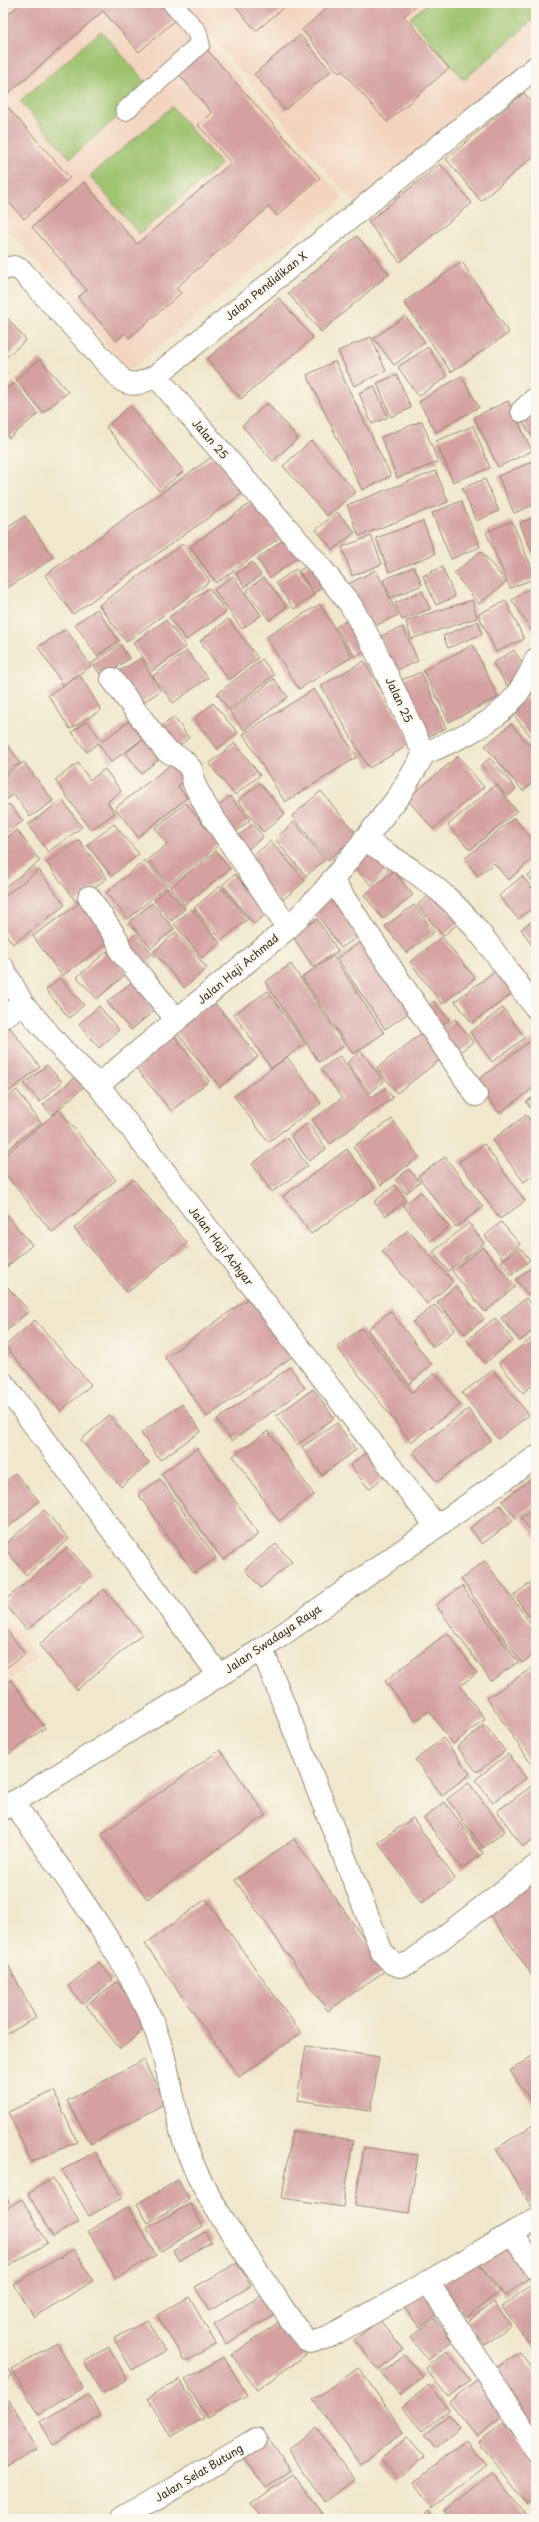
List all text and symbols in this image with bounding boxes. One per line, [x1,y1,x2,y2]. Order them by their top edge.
street label: Jalan Pendidikan X [221,247,311,324]
street label: Jalan 25 [188,415,233,462]
street label: Jalan 25 [382,674,417,725]
street label: Jalan Haji Achmad [193,929,282,1008]
street label: Jalan Haji Achyar [185,1202,258,1289]
street label: Jalan Swadaya Raya [221,1599,325,1677]
street label: Jalan Selat Butung [151,2439,246,2506]

